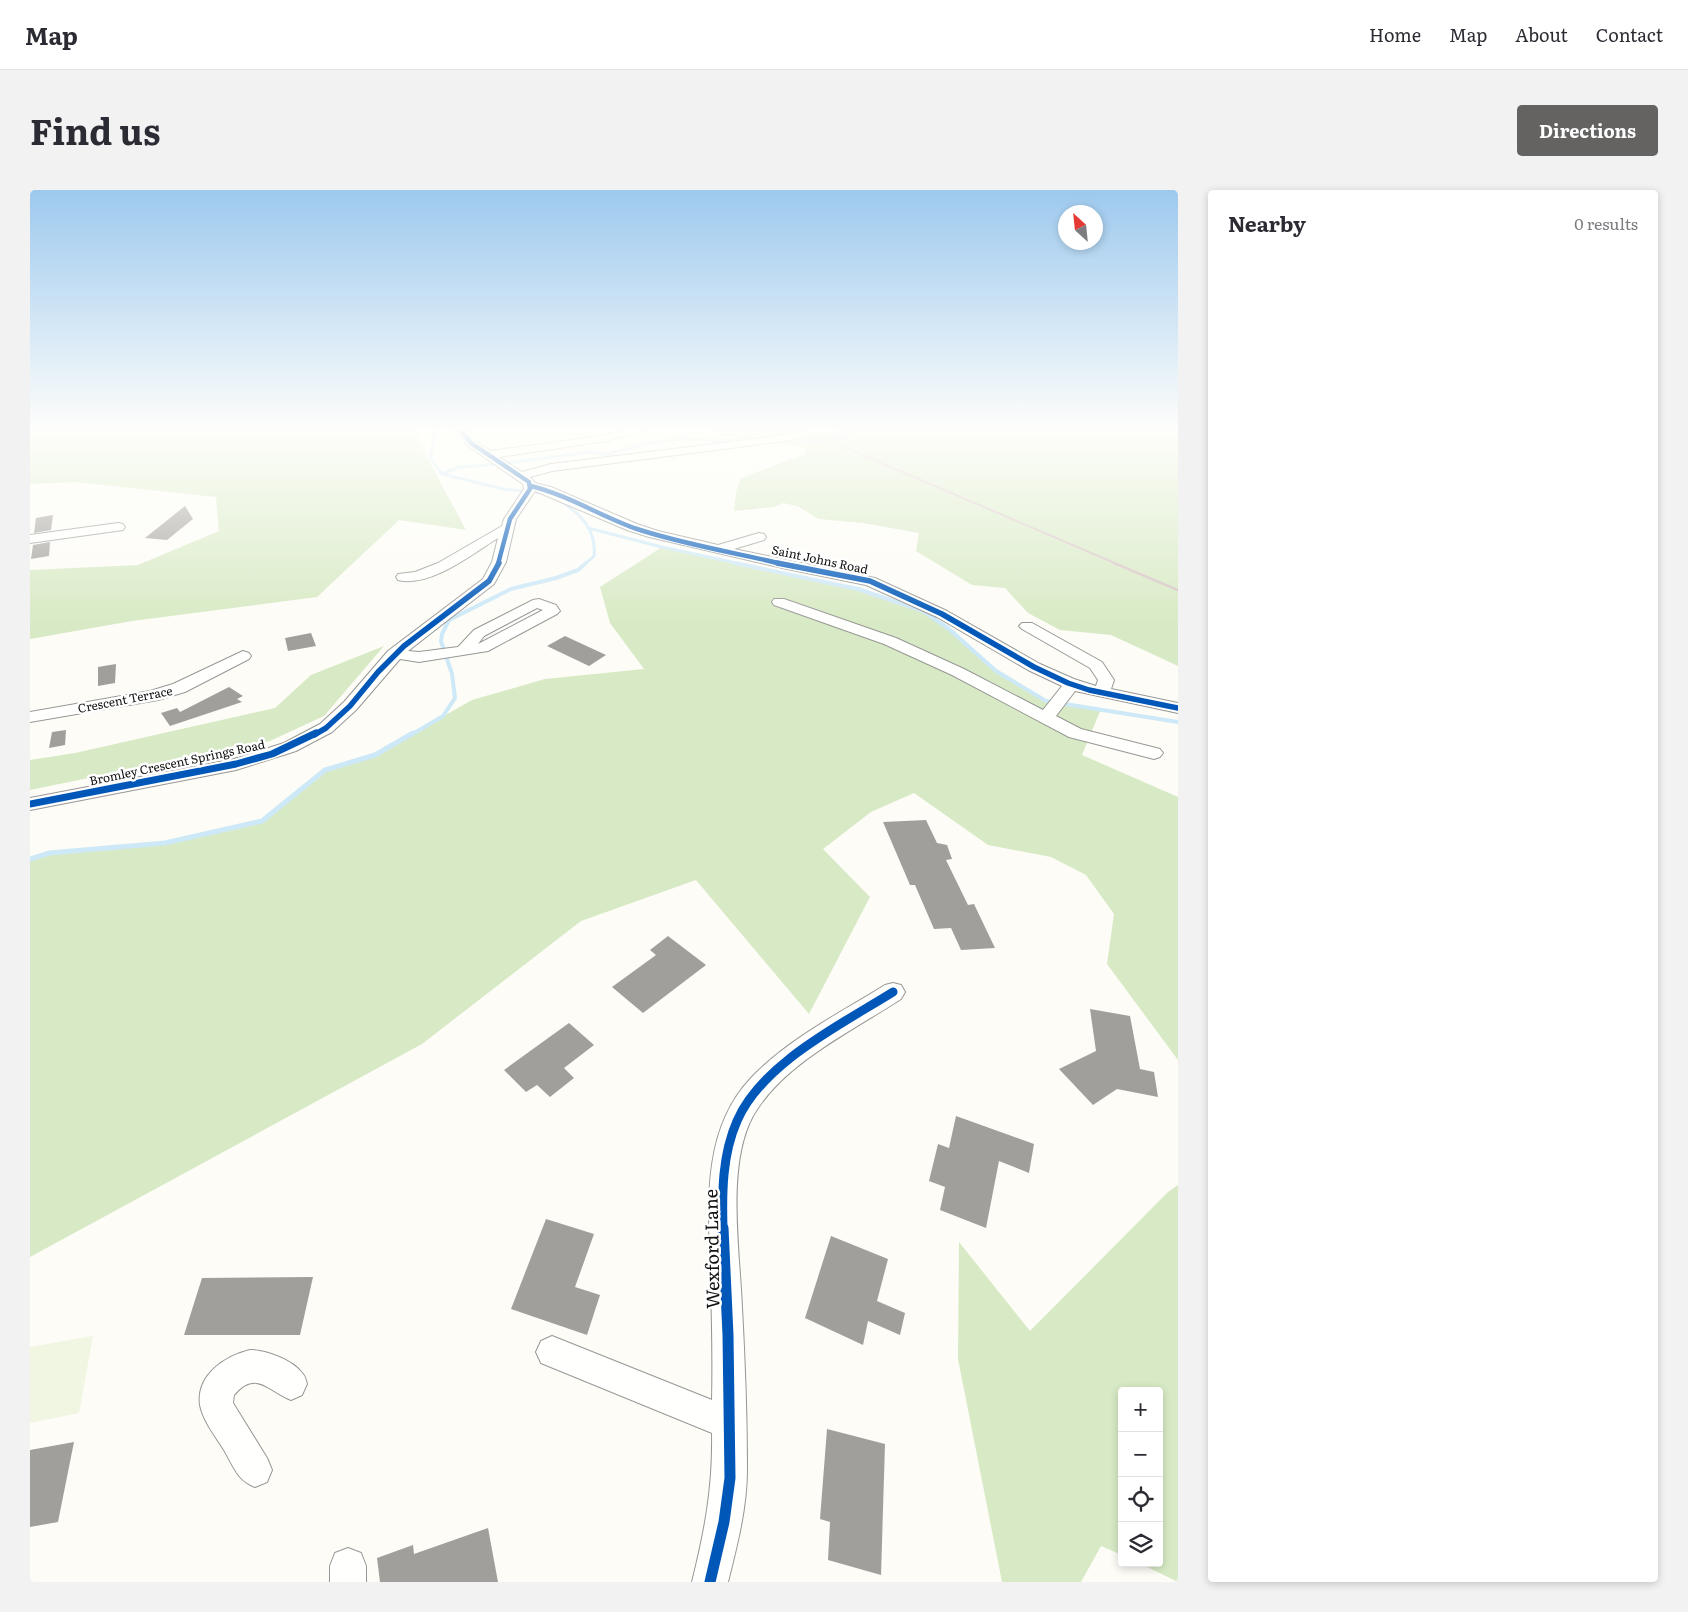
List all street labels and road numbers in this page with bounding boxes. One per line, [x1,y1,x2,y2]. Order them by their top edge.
street label: Saint Johns Road [770,540,870,578]
street label: Crescent Terrace [76,681,174,717]
street label: Bromley Crescent Springs Road [88,734,267,789]
street label: Wexford Lane [696,1189,726,1309]

